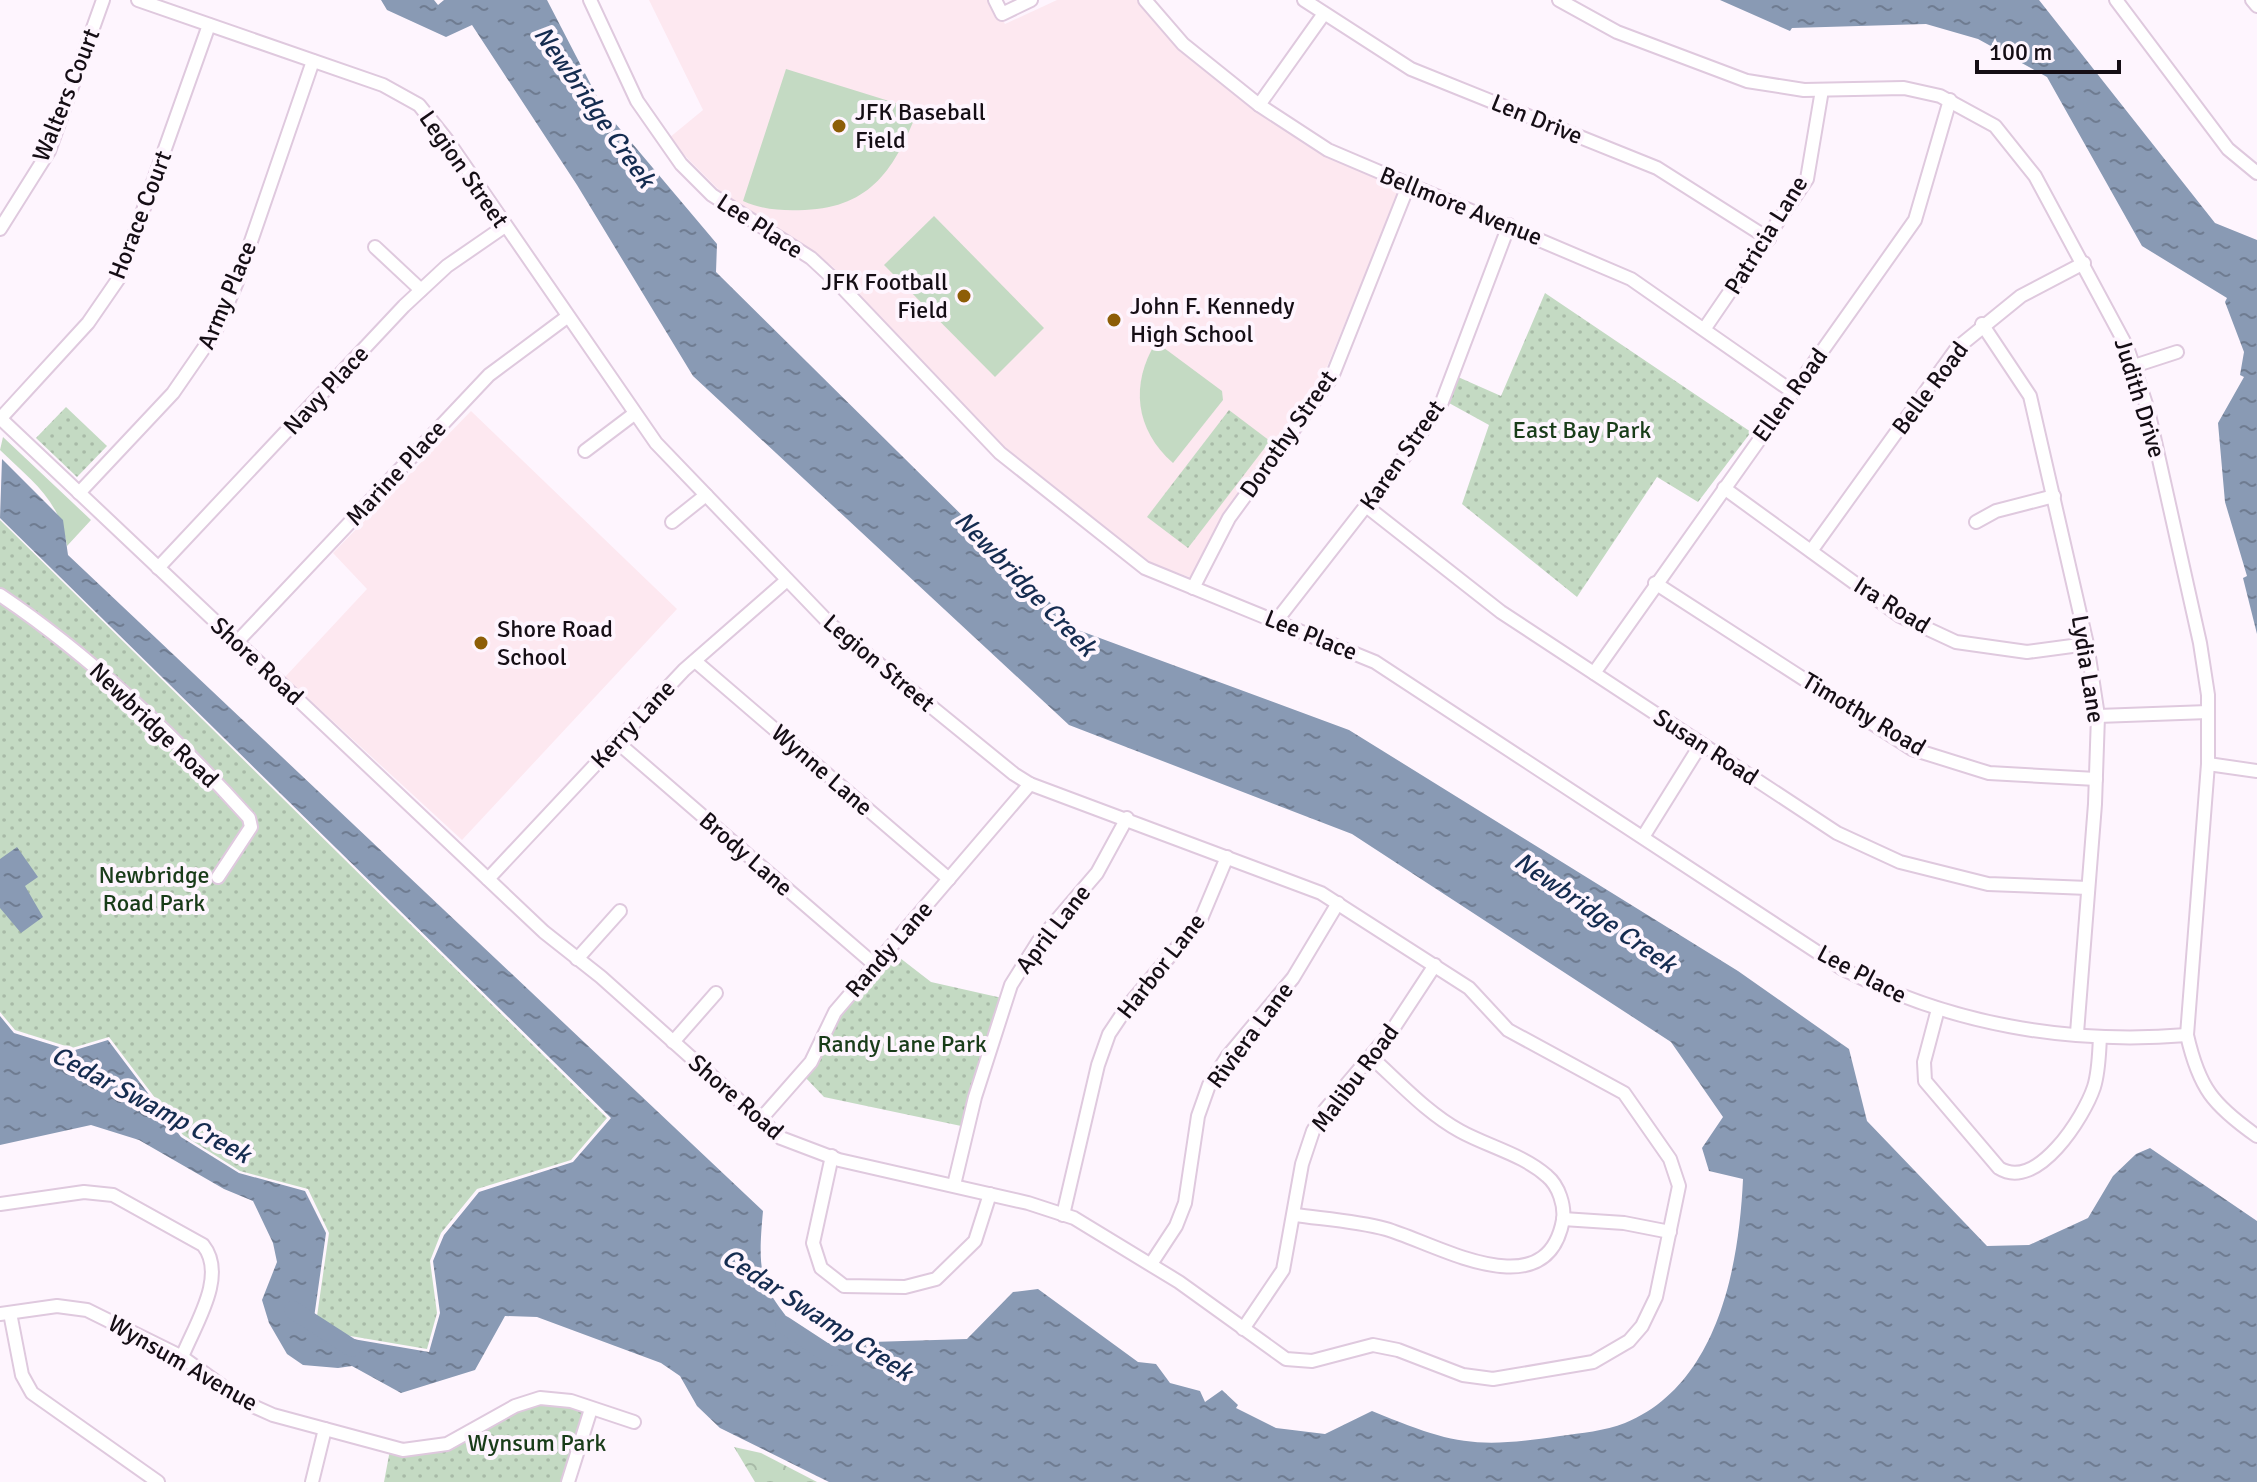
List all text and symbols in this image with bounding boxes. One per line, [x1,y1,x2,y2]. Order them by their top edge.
water label: Newbridge Creek [526,20,663,196]
street label: Walters Court [26,24,106,166]
scale bar [1977,24,2119,74]
text: 100 m [1989,37,2052,67]
street label: Len Drive [1487,87,1587,151]
place label: JFK Baseball Field [855,97,986,155]
street label: Legion Street [413,105,515,233]
marker: JFK Baseball Field [830,117,848,135]
street label: Horace Court [102,146,178,284]
street label: Bellmore Avenue [1375,160,1547,252]
street label: Patricia Lane [1718,170,1814,300]
street label: Lee Place [711,187,809,265]
street label: Army Place [191,236,263,354]
place label: JFK Football Field [822,267,948,325]
marker: JFK Football Field [955,287,973,305]
place label: John F. Kennedy High School [1130,291,1295,349]
marker: John F. Kennedy High School [1105,311,1123,329]
street label: Judith Drive [2108,335,2172,461]
street label: Belle Road [1885,336,1975,440]
street label: Navy Place [277,339,375,441]
street label: Ellen Road [1746,342,1834,448]
street label: Dorothy Street [1233,364,1343,504]
street label: Karen Street [1353,394,1451,516]
street label: Marine Place [339,414,453,532]
park label: East Bay Park [1513,415,1651,445]
water label: Newbridge Creek [947,505,1104,665]
street label: Ira Road [1848,570,1936,640]
street label: Lee Place [1260,603,1362,667]
street label: Legion Street [817,608,941,718]
street label: Shore Road [204,611,310,711]
street label: Lydia Lane [2065,613,2111,725]
place label: Shore Road School [497,614,613,672]
marker: Shore Road School [472,634,490,652]
street label: Newbridge Road [83,656,225,794]
street label: Timothy Road [1797,665,1931,763]
street label: Kerry Lane [584,673,682,775]
street label: Susan Road [1648,702,1764,792]
street label: Wynne Lane [765,718,879,822]
street label: Brody Lane [693,805,799,903]
water label: Newbridge Creek [1508,845,1684,982]
park label: Newbridge Road Park [98,860,210,918]
street label: April Lane [1009,878,1097,980]
street label: Randy Lane [839,895,939,1003]
street label: Harbor Lane [1110,907,1212,1025]
street label: Lee Place [1812,938,1912,1010]
street label: Riviera Lane [1200,976,1300,1094]
street label: Malibu Road [1305,1018,1405,1138]
park label: Randy Lane Park [817,1029,987,1059]
water label: Cedar Swamp Creek [46,1039,258,1172]
street label: Shore Road [682,1048,790,1146]
water label: Cedar Swamp Creek [716,1242,920,1390]
street label: Wynsum Avenue [103,1308,263,1418]
park label: Wynsum Park [468,1428,606,1458]

